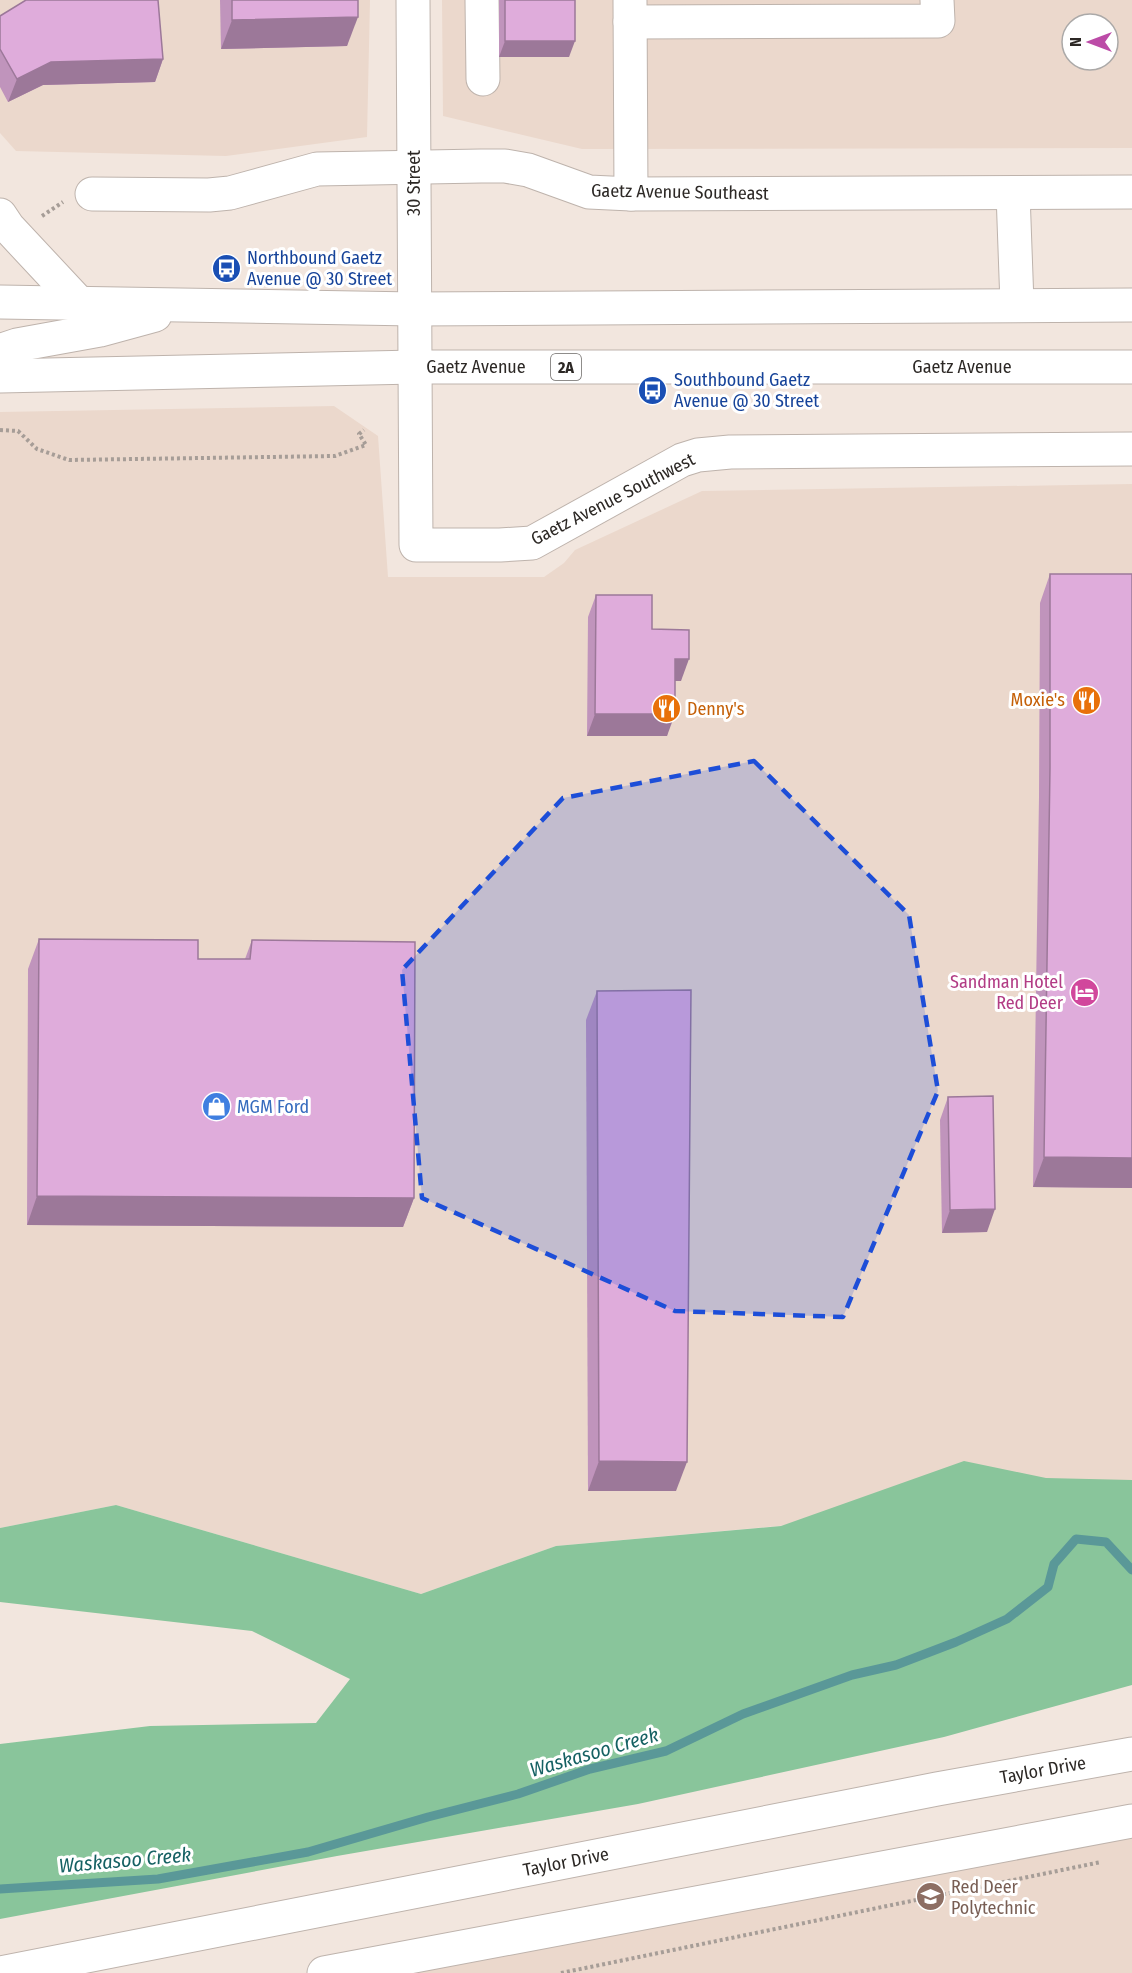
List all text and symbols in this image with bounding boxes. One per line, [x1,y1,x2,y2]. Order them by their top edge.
north arrow [1060,12,1120,72]
text: N [1066,37,1085,47]
street label: 30 Street [403,150,425,216]
street label: Gaetz Avenue Southeast [591,179,769,205]
place label: Northbound Gaetz Avenue @ 30 Street [247,247,392,290]
bus stop icon: Northbound Gaetz Avenue @ 30 Street [210,252,242,284]
road number: 2A [551,354,581,380]
street label: Gaetz Avenue [426,356,526,378]
street label: Gaetz Avenue [912,356,1012,378]
place label: Southbound Gaetz Avenue @ 30 Street [674,369,819,412]
bus stop icon: Southbound Gaetz Avenue @ 30 Street [637,374,669,406]
street label: Gaetz Avenue Southwest [527,448,699,550]
restaurant icon: Moxie's [1070,684,1102,716]
place label: Moxie's [1011,689,1065,711]
restaurant icon: Denny's [650,693,682,725]
place label: Denny's [687,698,745,720]
place label: Sandman Hotel Red Deer [950,971,1064,1014]
hotel icon: Sandman Hotel Red Deer [1068,976,1100,1008]
shop icon: MGM Ford [200,1091,232,1123]
place label: MGM Ford [237,1096,309,1118]
water label: Waskasoo Creek [527,1722,661,1782]
street label: Taylor Drive [998,1752,1088,1788]
water label: Waskasoo Creek [58,1842,192,1878]
street label: Taylor Drive [521,1843,611,1881]
place label: Red Deer Polytechnic [951,1876,1036,1919]
school or university icon: Red Deer Polytechnic [914,1881,946,1913]

